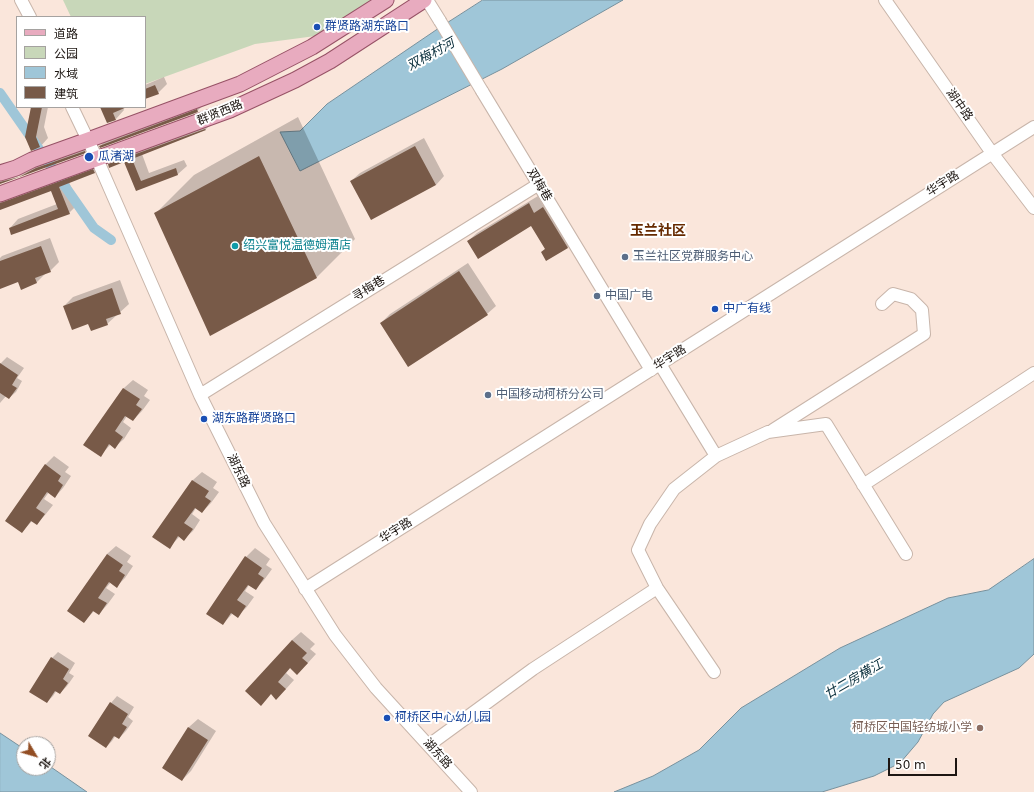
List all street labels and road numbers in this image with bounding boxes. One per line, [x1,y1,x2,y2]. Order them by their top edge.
street label: 湖中路 [943,86,975,124]
street label: 群贤西路 [195,97,245,129]
street label: 双梅巷 [524,166,554,204]
street label: 华宇路 [924,168,962,200]
street label: 寻梅巷 [350,273,388,305]
street label: 华宇路 [651,342,689,374]
street label: 湖东路 [224,452,252,490]
street label: 华宇路 [377,515,415,547]
street label: 湖东路 [420,736,454,772]

